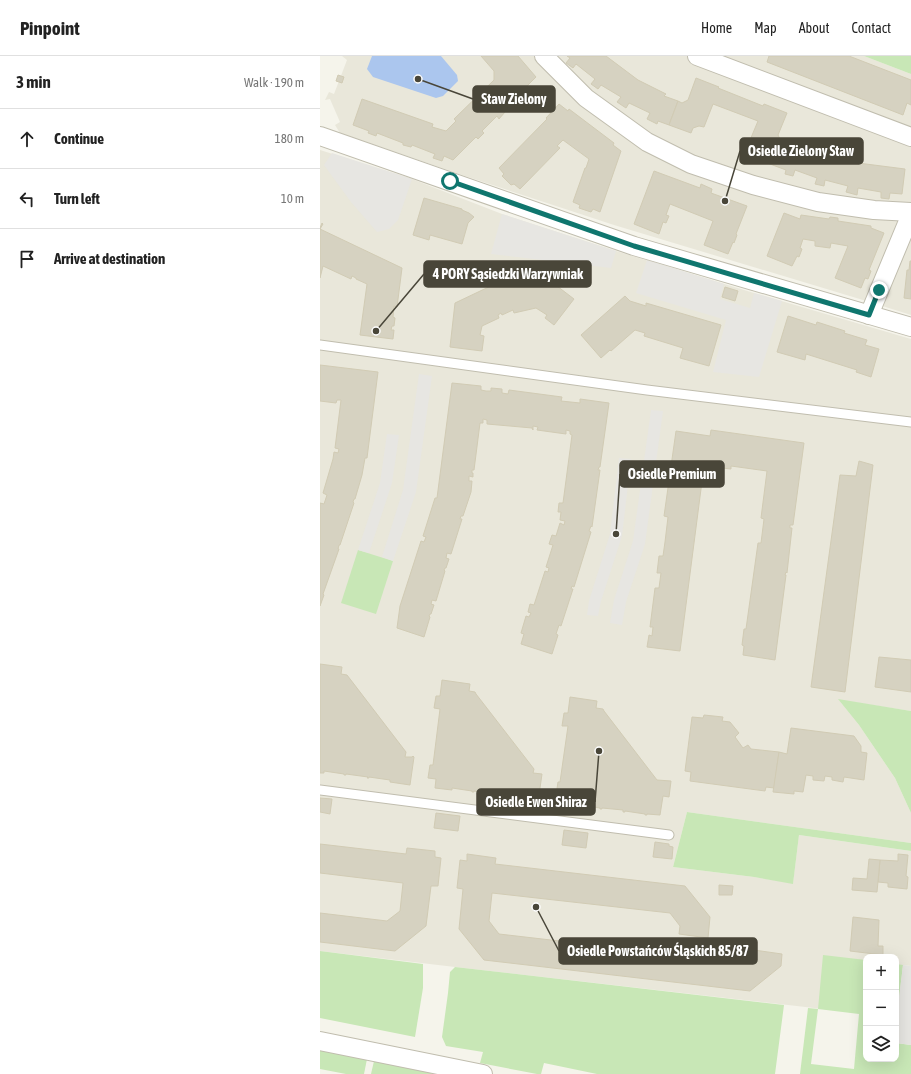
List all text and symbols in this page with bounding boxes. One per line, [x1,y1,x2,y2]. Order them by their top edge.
text: Pinpoint [20,17,80,39]
text: Home [701,20,732,36]
text: Map [754,20,777,36]
text: About [799,20,830,36]
text: Contact [852,20,891,36]
text: 3 min [16,72,51,92]
text: Walk · 190 m [244,75,304,90]
callout: Staw Zielony [473,86,555,112]
text: Staw Zielony [481,91,547,107]
icon: ahead [16,128,38,150]
text: Continue [54,130,104,147]
text: 180 m [275,131,304,146]
callout: Osiedle Zielony Staw [740,138,863,164]
text: Osiedle Zielony Staw [748,143,855,159]
route start [441,172,459,190]
icon: left [16,188,38,210]
text: Turn left [54,190,100,207]
text: 10 m [281,191,304,206]
icon: arrive [16,248,38,270]
text: Arrive at destination [54,250,165,267]
callout: 4 PORY Sąsiedzki Warzywniak [424,261,591,287]
text: 4 PORY Sąsiedzki Warzywniak [432,266,584,282]
route end [870,281,888,299]
callout: Osiedle Premium [620,461,724,487]
text: Osiedle Premium [628,466,716,482]
callout: Osiedle Ewen Shiraz [477,789,595,815]
text: Osiedle Ewen Shiraz [485,794,587,810]
callout: Osiedle Powstańców Śląskich 85/87 [559,938,757,964]
text: Osiedle Powstańców Śląskich 85/87 [567,942,749,959]
map controls [863,954,899,1062]
button: + [863,954,899,990]
button: − [863,990,899,1026]
button: layers [863,1026,899,1062]

